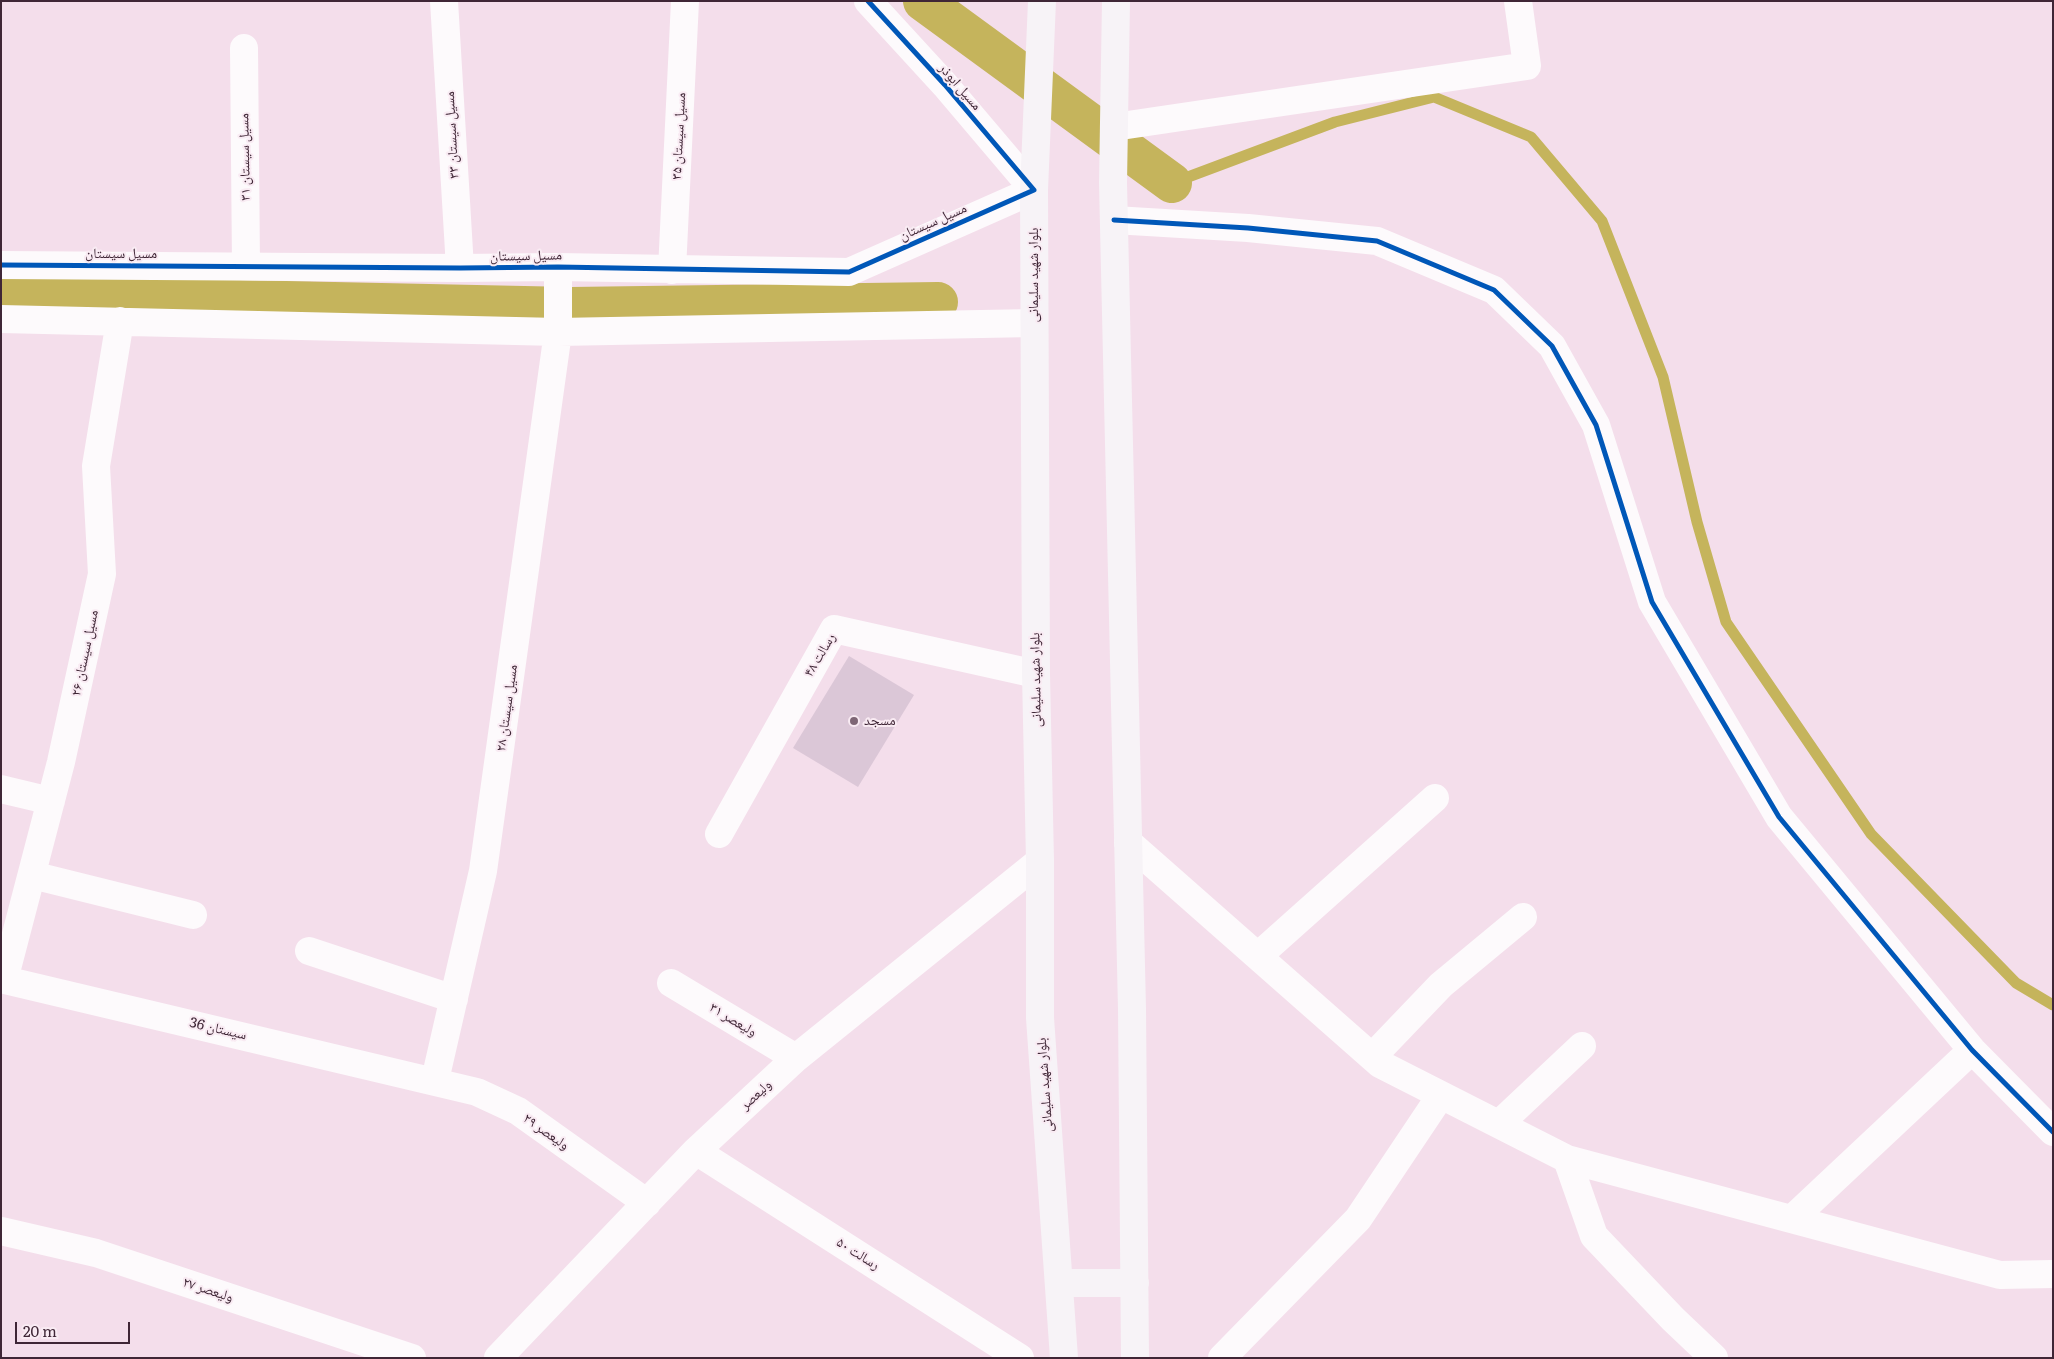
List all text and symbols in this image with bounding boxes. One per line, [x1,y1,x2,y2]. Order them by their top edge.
street label: مسیل ابوذر [935,60,985,114]
street label: مسیل سیستان ۳۳ [441,91,463,179]
street label: مسیل سیستان ۳۵ [668,92,690,180]
street label: مسیل سیستان ۳۱ [236,113,254,201]
street label: مسیل سیستان [897,200,969,244]
street label: بلوار شهید سلیمانی [1026,228,1042,322]
street label: مسیل سیستان [85,246,157,262]
street label: مسیل سیستان [490,247,562,265]
street label: مسیل سیستان ۲۶ [68,608,102,698]
street label: رسالت ۴۸ [800,630,840,680]
street label: بلوار شهید سلیمانی [1027,632,1045,728]
street label: مسیل سیستان ۲۸ [493,664,521,752]
place label: مسجد [864,713,896,729]
marker: مسجد [848,715,860,727]
street label: ولیعصر ۳۱ [706,999,760,1041]
street label: سیستان 36 [188,1014,248,1044]
street label: بلوار شهید سلیمانی [1033,1037,1057,1133]
street label: ولیعصر [737,1076,775,1114]
street label: ولیعصر ۲۹ [520,1110,572,1154]
street label: رسالت ۵۰ [833,1234,883,1274]
street label: ولیعصر ۲۷ [181,1274,235,1306]
scale bar [18,1312,132,1344]
text: 20 m [23,1319,57,1342]

